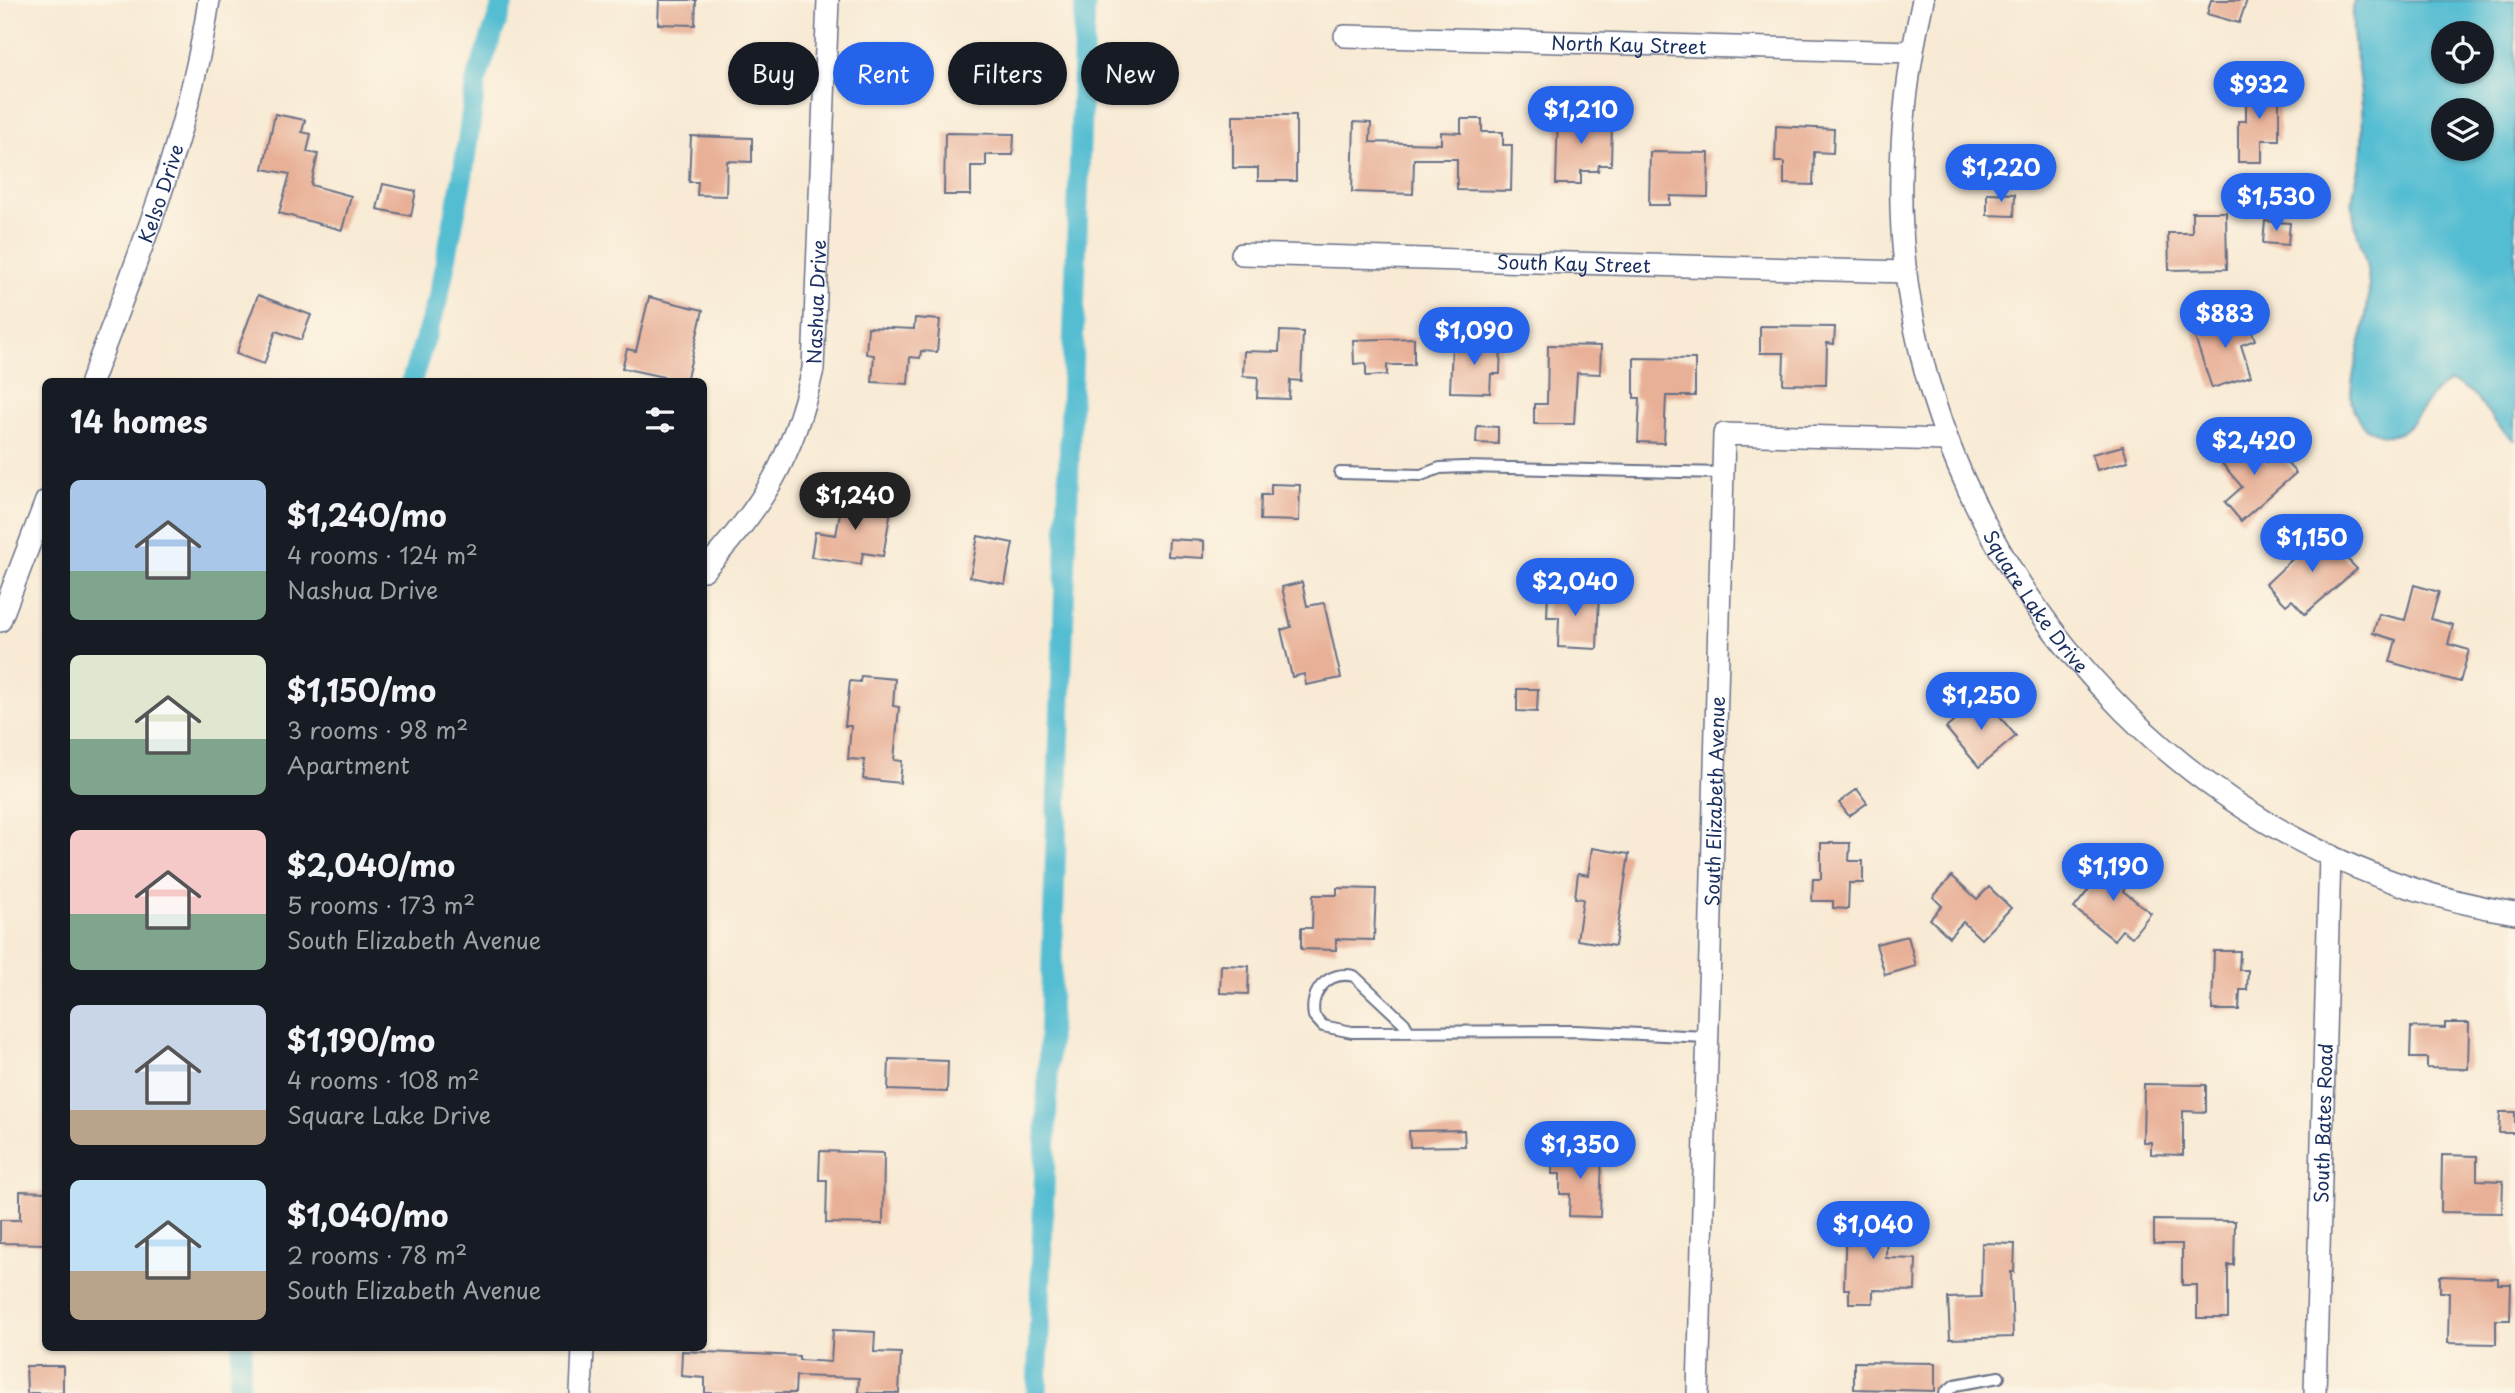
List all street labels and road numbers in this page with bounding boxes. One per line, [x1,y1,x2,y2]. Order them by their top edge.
street label: North Kay Street [1551,28,1707,60]
street label: Kelso Drive [131,141,190,247]
street label: Nashua Drive [799,239,832,365]
street label: South Kay Street [1497,247,1651,279]
street label: Square Lake Drive [1977,524,2096,679]
street label: South Elizabeth Avenue [1697,696,1731,907]
street label: South Bates Road [2306,1043,2339,1203]

